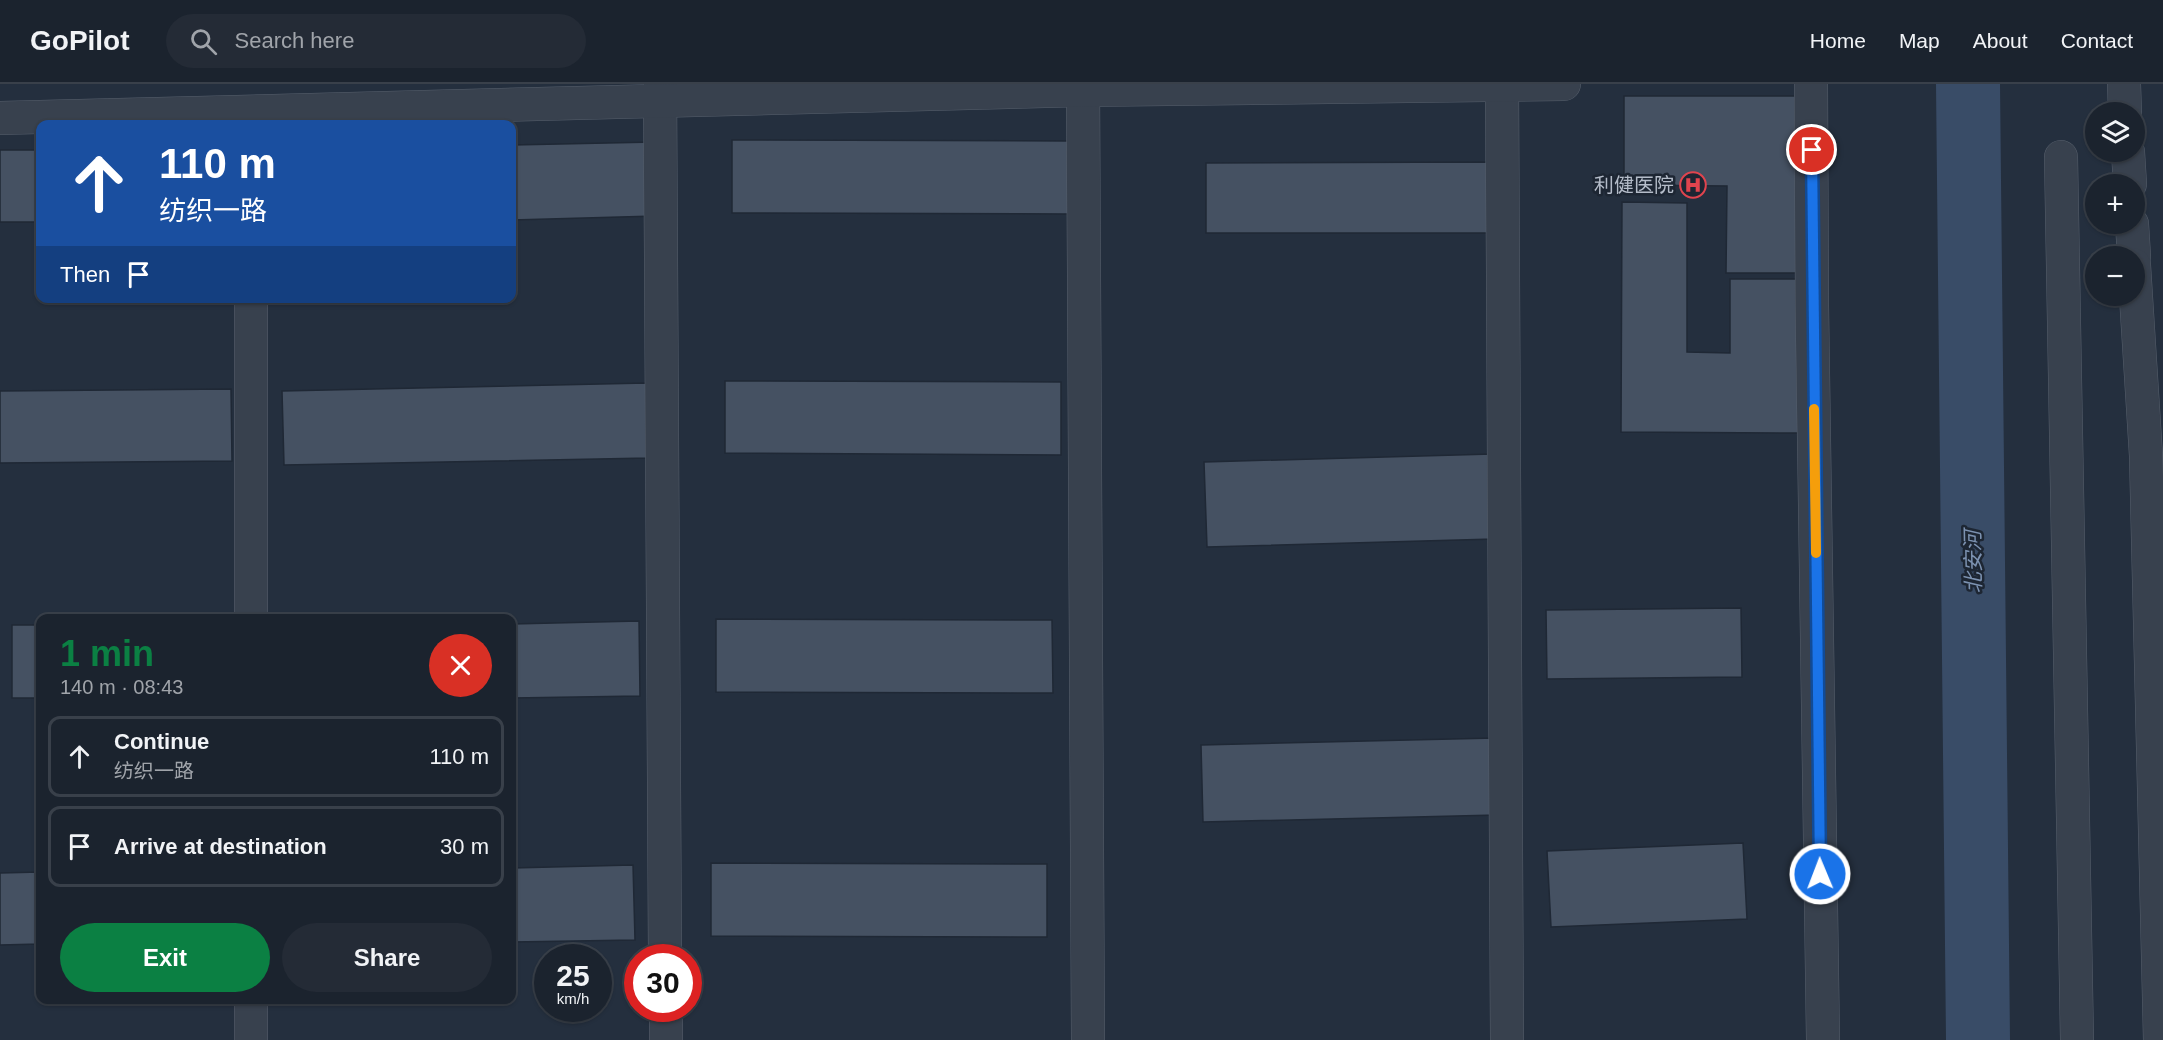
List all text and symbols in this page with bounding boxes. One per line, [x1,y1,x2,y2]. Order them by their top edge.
search box [166,14,586,68]
text: GoPilot [30,25,130,56]
icon: search [187,25,220,58]
text: Search here [235,28,354,53]
text: Home [1810,29,1866,52]
text: Map [1899,29,1940,52]
text: About [1973,29,2028,52]
text: Contact [2061,29,2133,52]
map controls [2085,102,2145,306]
button: layers [2085,102,2145,162]
pin [1786,124,1837,175]
icon: arrive [1795,133,1828,166]
text: 110 m [159,140,276,187]
icon: ahead [60,144,138,222]
hospital icon: 利健医院 [1678,170,1708,200]
place label: 利健医院 [1594,174,1674,196]
button: + [2085,174,2145,234]
text: 纺织一路 [159,196,267,226]
button: − [2085,246,2145,306]
icon: arrive [122,258,155,291]
text: Then [60,262,110,287]
water label: 北安河 [1961,526,1985,594]
text: 1 min [60,633,154,674]
button: close [429,634,492,697]
text: 140 m · 08:43 [60,676,183,698]
text: Continue [114,729,209,754]
icon: ahead [63,740,96,773]
text: 110 m [429,744,489,769]
text: 纺织一路 [114,760,194,782]
icon: arrive [63,830,96,863]
text: Arrive at destination [114,834,327,859]
text: 30 m [440,834,489,859]
position arrow [1788,842,1852,906]
button: Exit [60,923,270,992]
button: Share [282,923,492,992]
speed limit sign: 30 [624,944,702,1022]
text: 25 [556,959,590,992]
text: km/h [557,990,589,1007]

